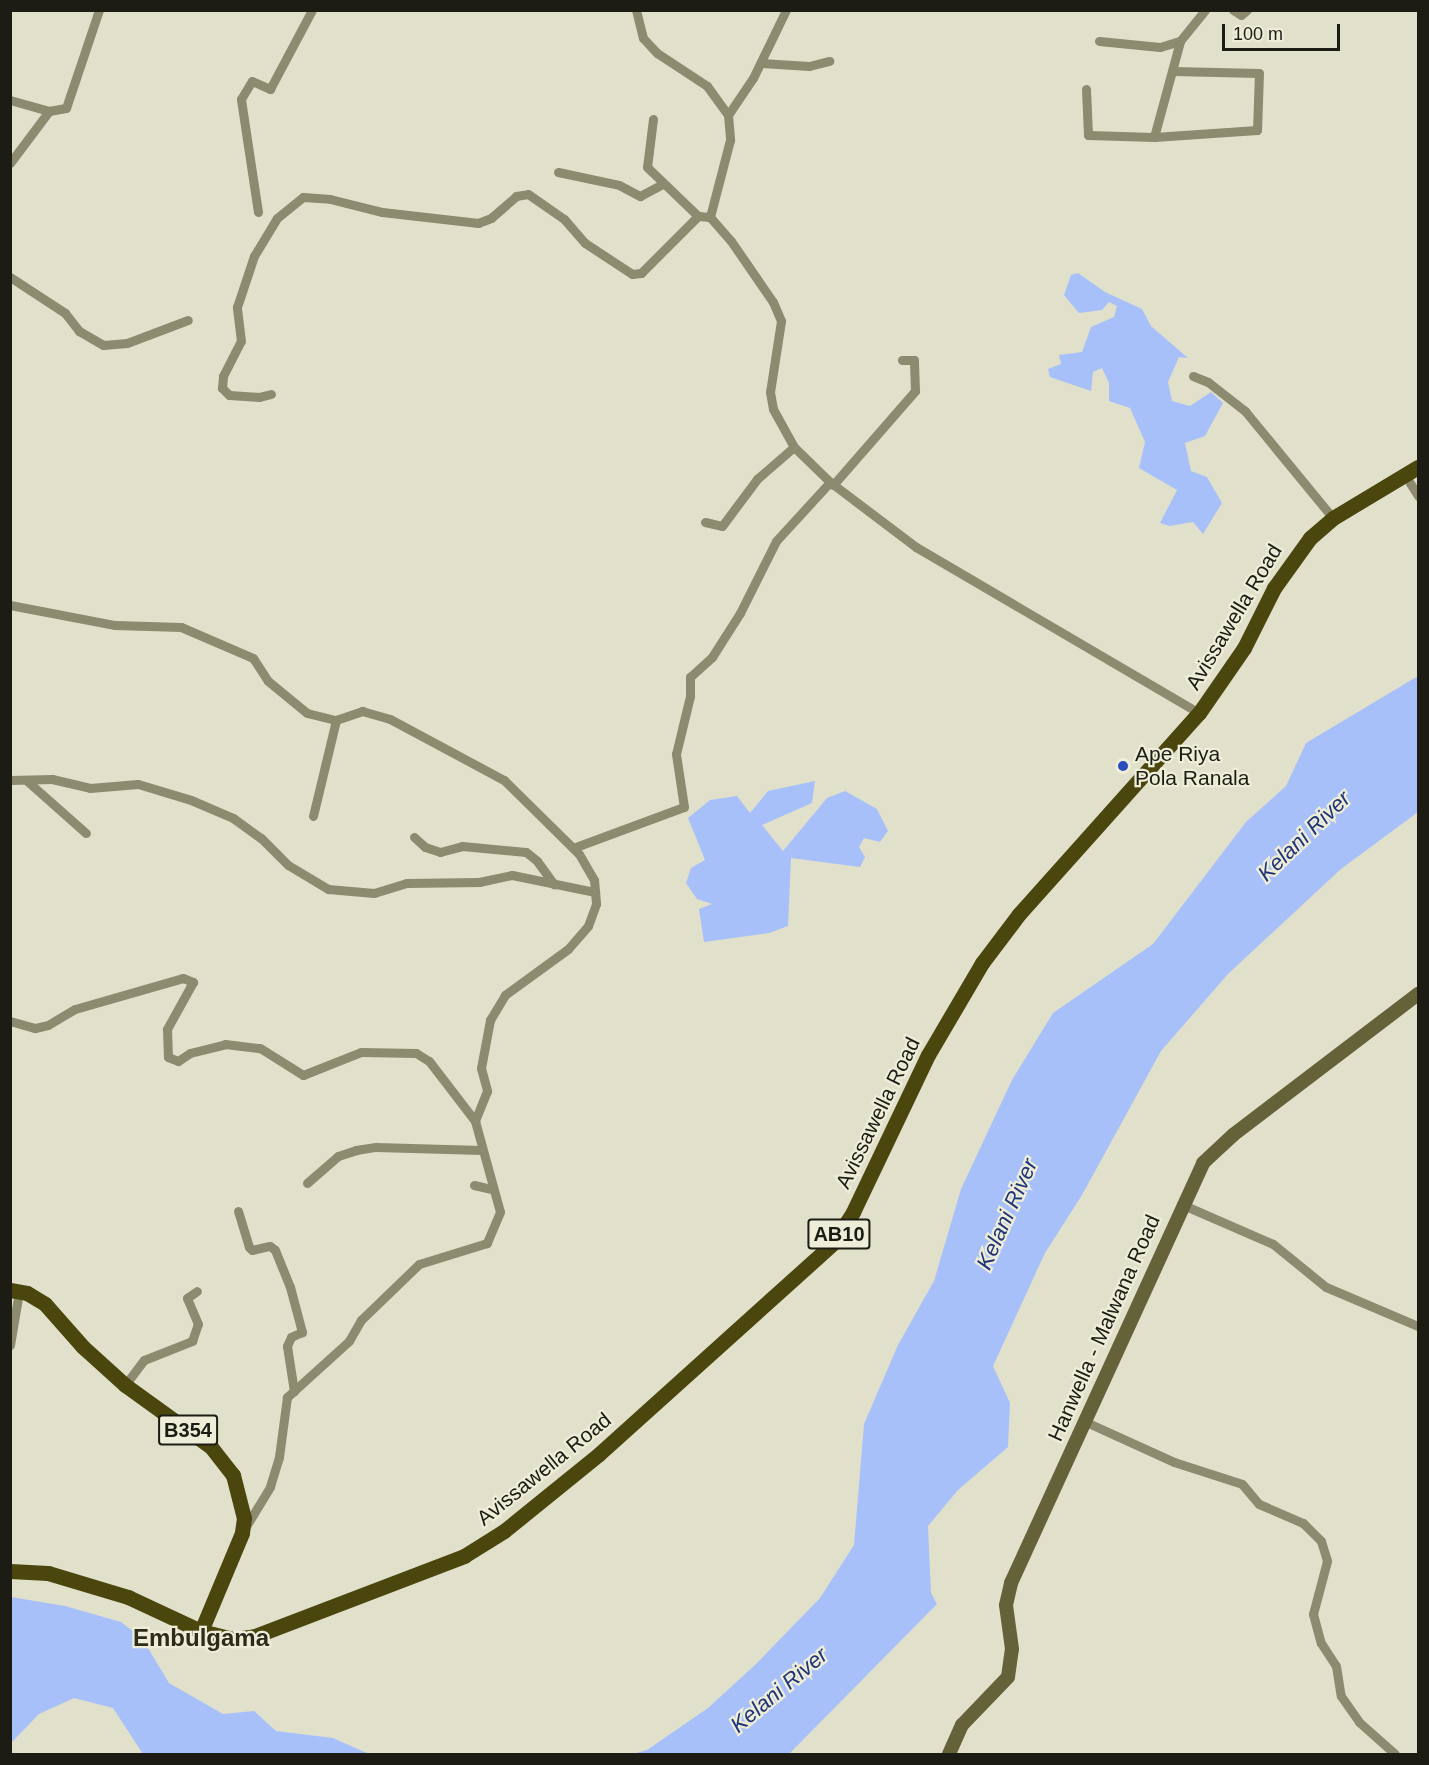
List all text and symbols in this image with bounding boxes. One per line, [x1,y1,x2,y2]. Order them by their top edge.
scale bar [1225,12,1344,50]
text: 100 m [1233,24,1283,44]
street label: Avissawella Road [1181,540,1287,694]
place label: Ape Riya Pola Ranala [1135,741,1249,791]
marker: Ape Riya Pola Ranala [1116,759,1130,773]
water label: Kelani River [1252,785,1356,887]
street label: Avissawella Road [830,1033,926,1193]
water label: Kelani River [971,1154,1043,1274]
street label: Hanwella - Malwana Road [1043,1211,1165,1445]
road number: AB10 [806,1217,872,1251]
street label: Avissawella Road [472,1407,616,1531]
road number: B354 [158,1413,218,1447]
district label: Embulgama [133,1624,269,1652]
water label: Kelani River [725,1642,833,1738]

